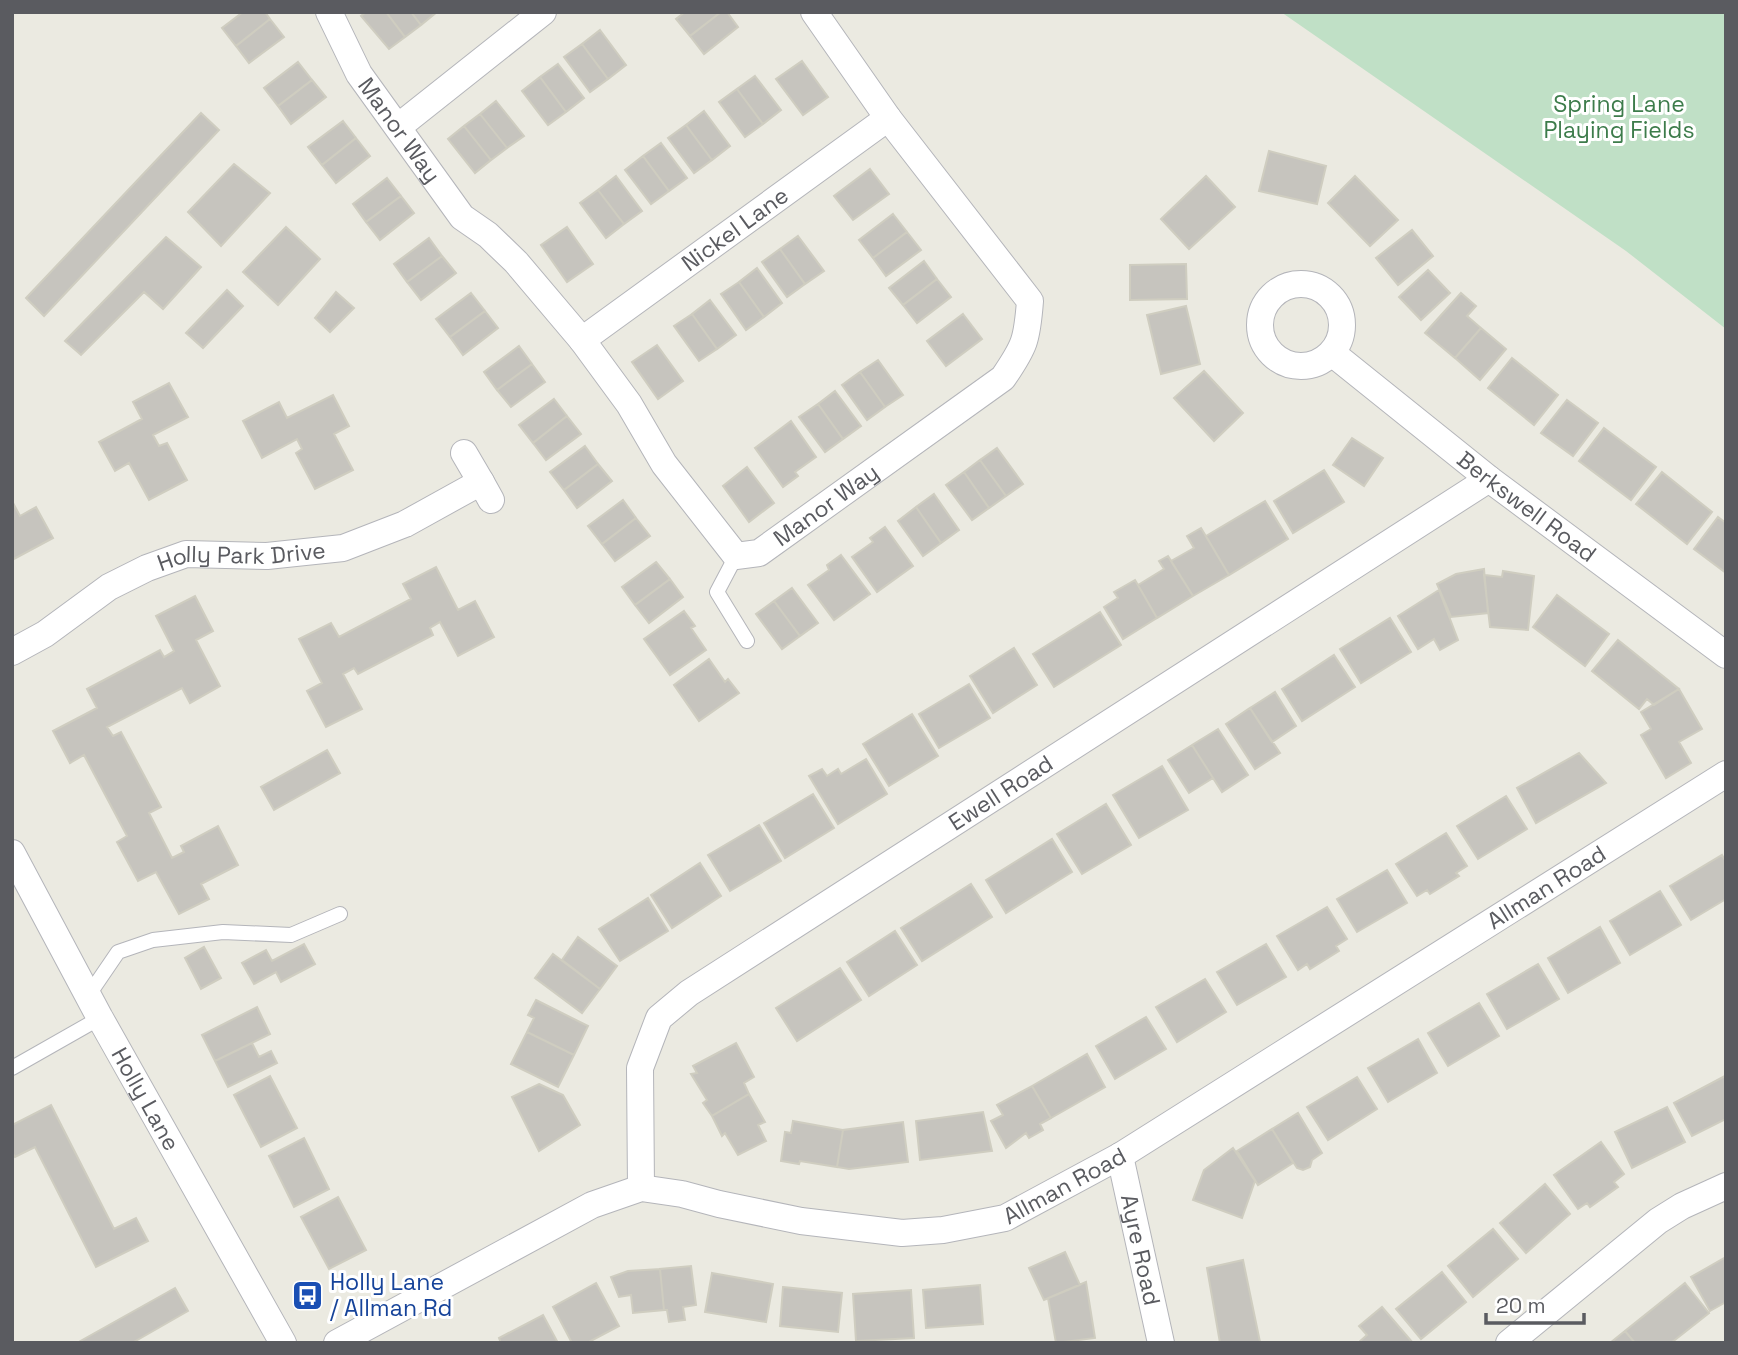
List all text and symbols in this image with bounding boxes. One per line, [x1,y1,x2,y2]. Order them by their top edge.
street label: Manor Way [351,72,447,189]
park label: Spring Lane Playing Fields [1543,89,1695,145]
street label: Nickel Lane [676,180,794,278]
street label: Berkswell Road [1451,444,1602,569]
street label: Manor Way [767,457,885,553]
street label: Holly Park Drive [153,535,327,578]
street label: Ewell Road [943,748,1059,837]
street label: Allman Road [1481,838,1612,936]
street label: Holly Lane [105,1042,187,1156]
street label: Allman Road [998,1141,1131,1231]
street label: Ayre Road [1114,1191,1167,1308]
place label: Holly Lane / Allman Rd [330,1267,452,1323]
bus stop icon: Holly Lane / Allman Rd [290,1278,324,1312]
scale bar [1486,1282,1584,1326]
text: 20 m [1496,1292,1546,1319]

